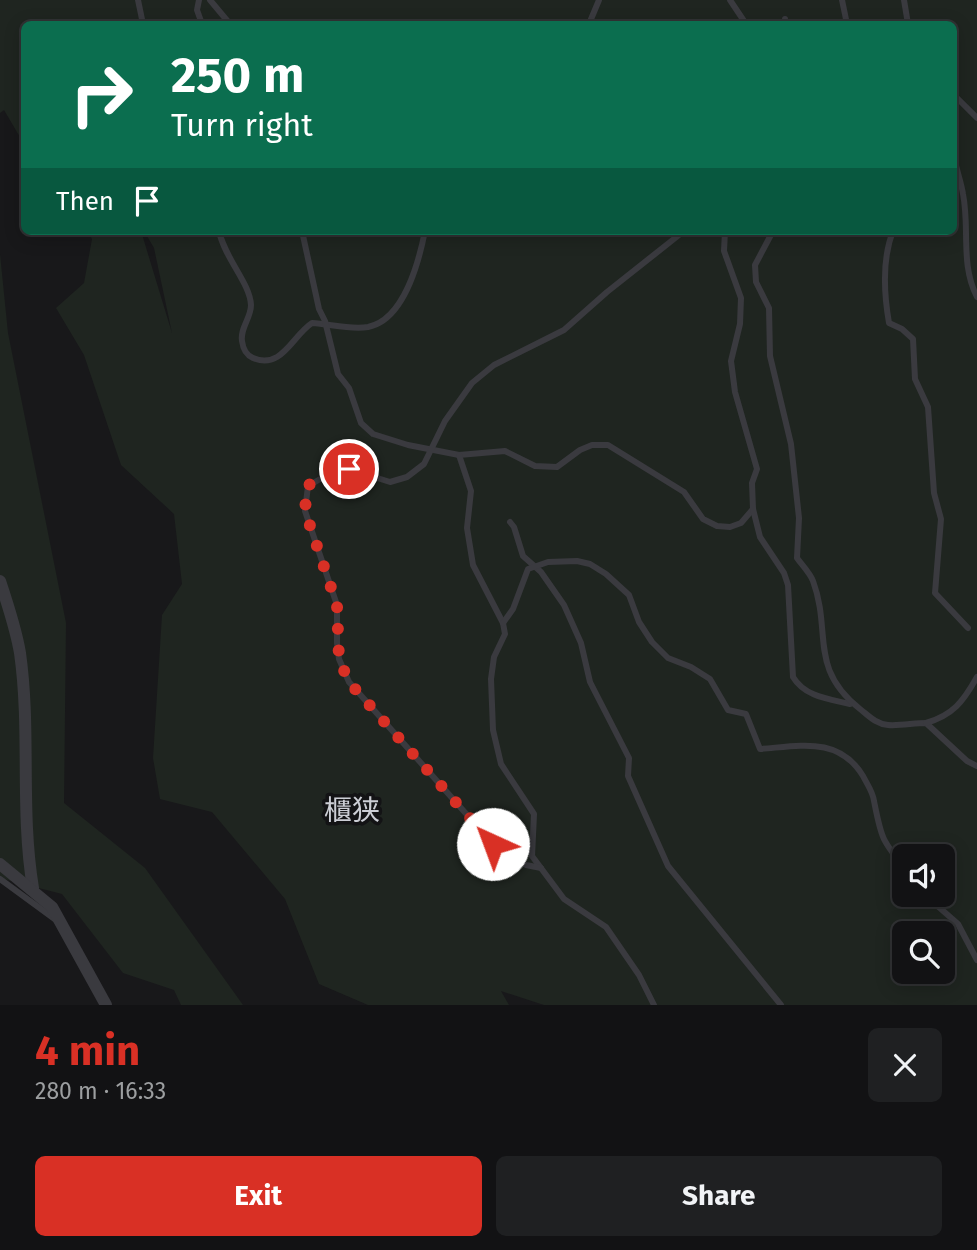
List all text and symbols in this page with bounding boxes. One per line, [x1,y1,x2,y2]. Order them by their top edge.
text: 250 m [171,46,304,105]
icon: right [56,49,147,140]
text: Turn right [171,106,313,144]
icon: arrive [128,182,166,220]
text: Then [56,186,114,217]
pin [319,439,379,499]
icon: arrive [330,450,368,488]
district label: 櫃狭 [324,794,380,827]
position arrow [456,807,530,881]
map controls [892,844,955,984]
button: sound [892,844,955,907]
button: search [892,921,955,984]
text: 4 min [35,1026,140,1076]
button: close [868,1028,942,1102]
text: 280 m · 16:33 [35,1077,166,1105]
button: Exit [35,1156,482,1236]
button: Share [496,1156,942,1236]

